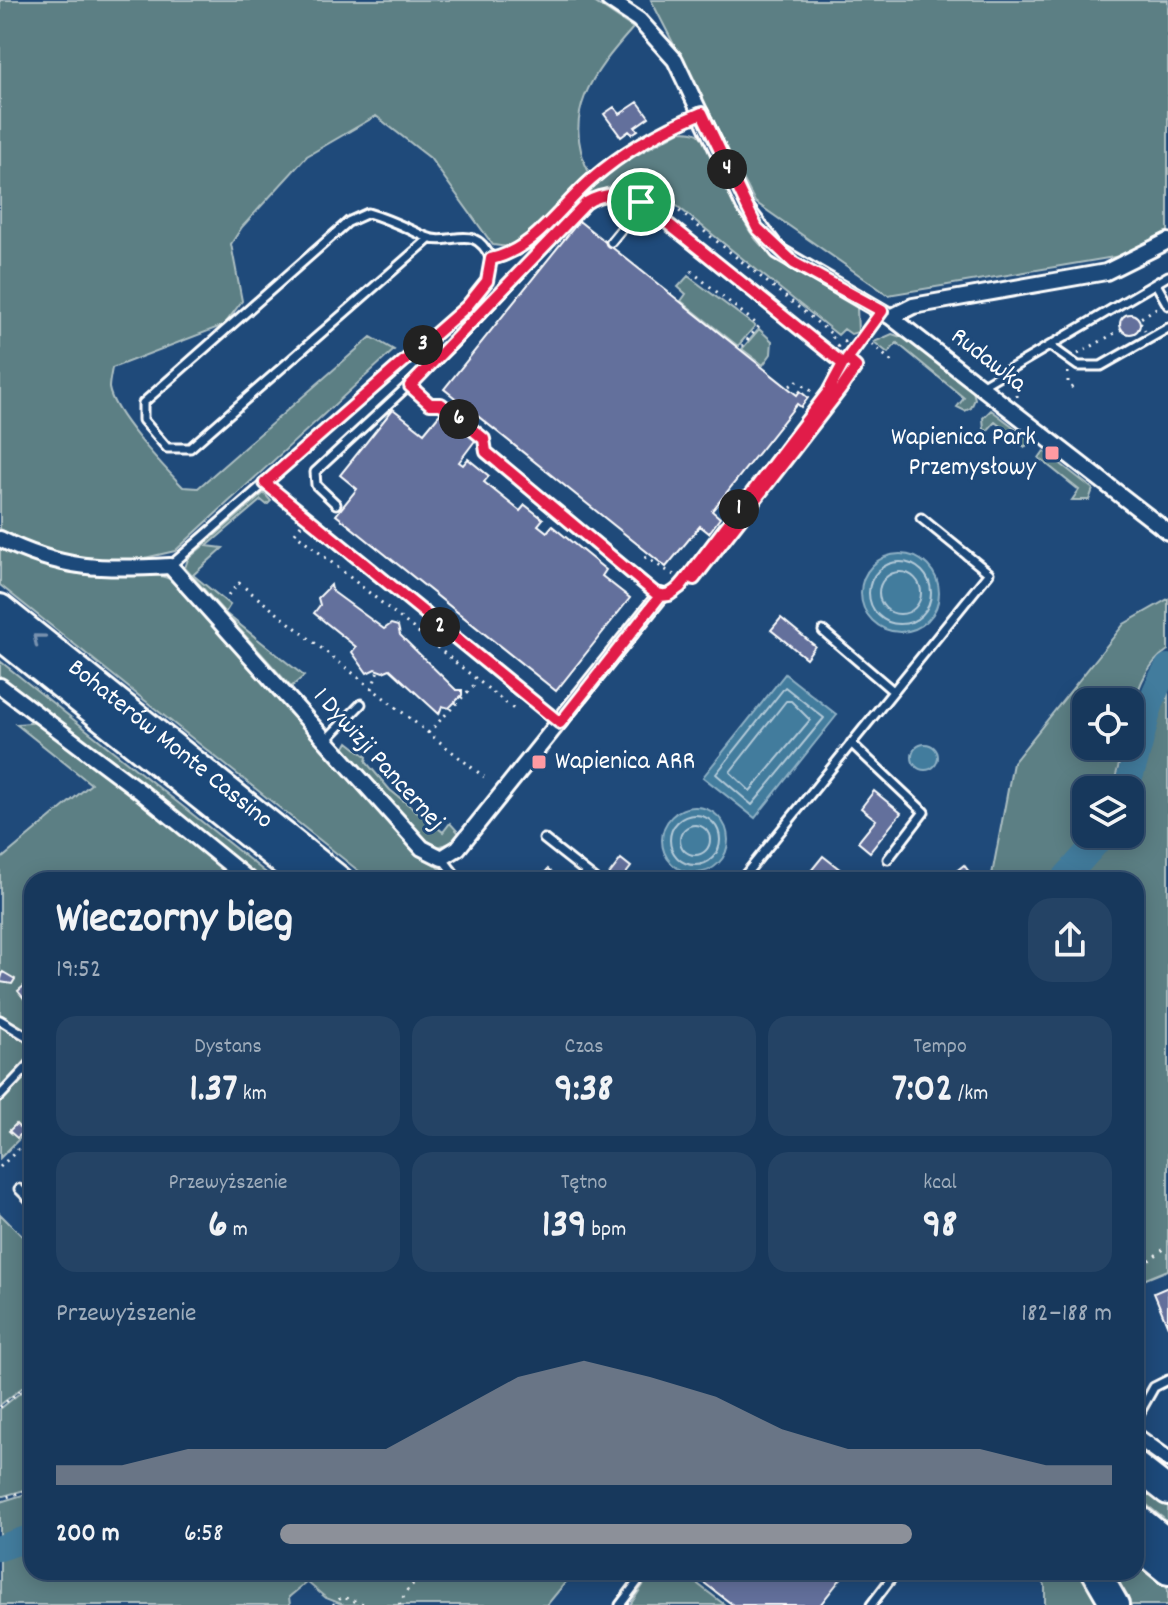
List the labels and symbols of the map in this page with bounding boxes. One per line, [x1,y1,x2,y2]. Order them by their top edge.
pin: 4 [707,149,747,189]
pin [607,168,675,236]
street label: Rudawka [942,319,1035,403]
pin: 3 [403,325,443,365]
pin: 6 [439,399,479,439]
place label: Wapienica Park Przemysłowy [891,420,1036,487]
marker: Wapienica Park Przemysłowy [1043,444,1061,462]
pin: 1 [719,489,759,529]
pin: 2 [420,607,460,647]
one-way arrow [33,634,47,649]
street label: Bohaterów Monte Cassino [59,650,281,838]
street label: 1 Dywizji Pancernej [303,680,453,840]
place label: Wapienica ARR [555,744,695,781]
marker: Wapienica ARR [530,753,548,771]

